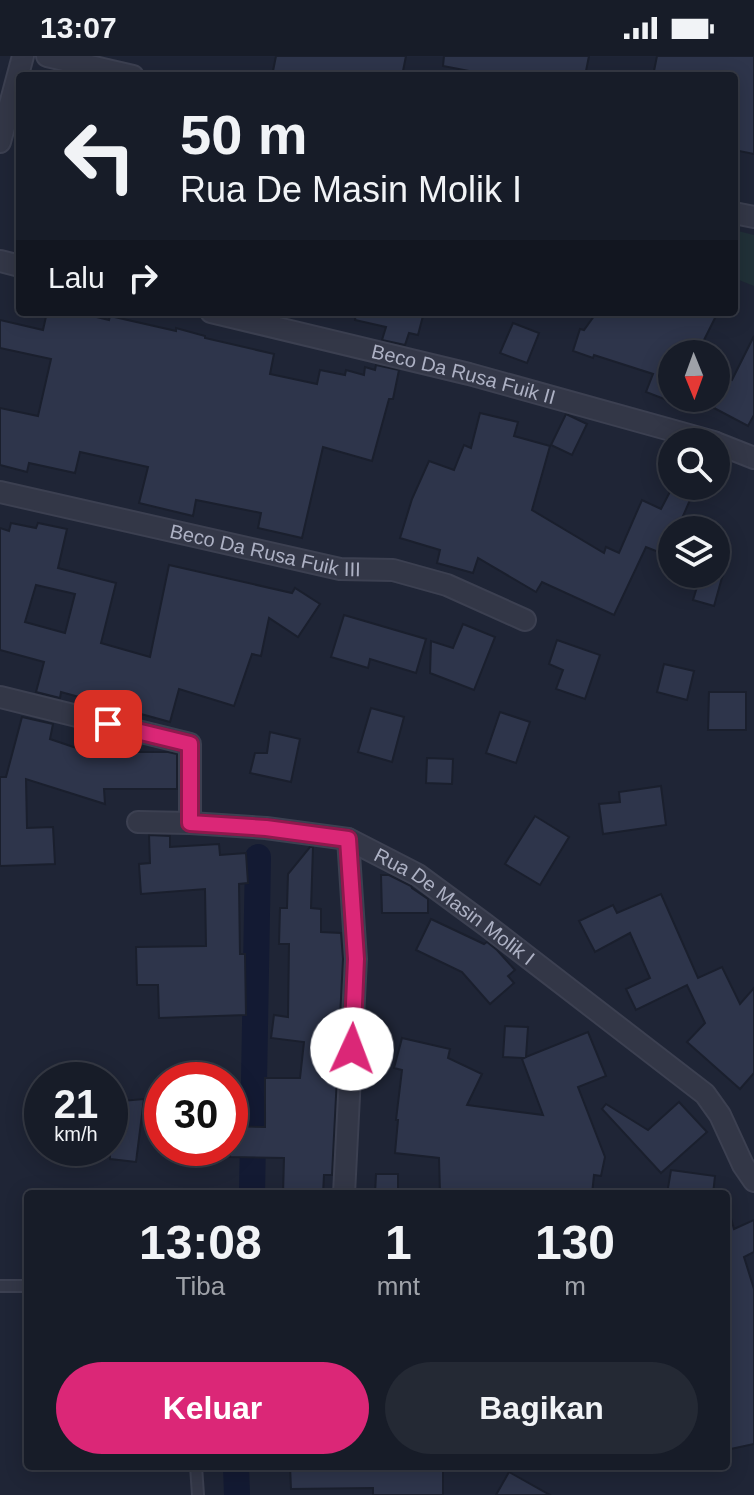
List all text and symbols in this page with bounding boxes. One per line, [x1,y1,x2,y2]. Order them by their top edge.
text: 13:07 [40,11,117,44]
text: 50 m [180,103,308,166]
icon: left [48,104,152,208]
text: Rua De Masin Molik I [180,169,522,210]
icon: right [121,256,165,300]
text: Lalu [48,261,105,294]
street label: Beco Da Rusa Fuik II [369,340,558,408]
north arrow [658,340,730,412]
map controls [658,340,730,588]
button: search [658,428,730,500]
button: layers [658,516,730,588]
street label: Beco Da Rusa Fuik III [168,520,361,580]
pin [74,690,142,758]
icon: arrive [86,702,130,746]
street label: Rua De Masin Molik I [371,844,539,969]
position arrow [310,1007,394,1091]
speed limit sign: 30 [144,1062,248,1166]
text: 21 [54,1082,98,1126]
text: km/h [54,1123,98,1145]
text: 13:08 [139,1216,262,1269]
text: 1 [385,1216,412,1269]
text: 130 [535,1216,615,1269]
text: Tiba [176,1271,225,1301]
text: mnt [377,1271,420,1301]
text: m [564,1271,586,1301]
button: Keluar [56,1362,369,1454]
button: Bagikan [385,1362,698,1454]

